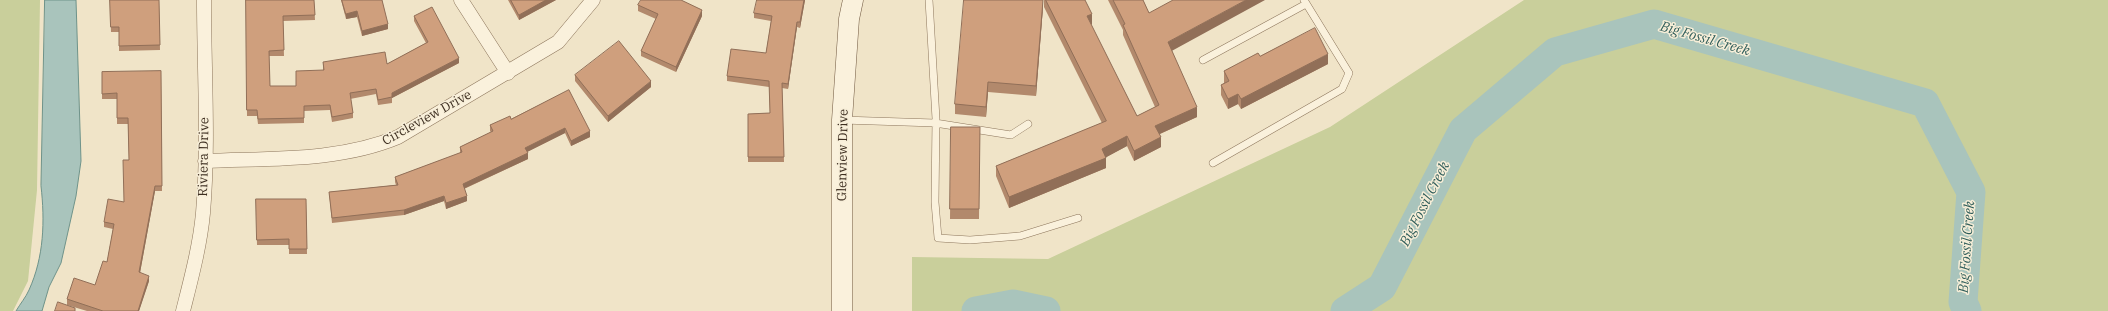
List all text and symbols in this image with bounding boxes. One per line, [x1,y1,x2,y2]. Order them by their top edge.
water label: Big Fossil Creek [1658,18,1752,60]
street label: Circleview Drive [380,87,474,149]
street label: Glenview Drive [834,109,852,201]
street label: Riviera Drive [196,117,212,197]
water label: Big Fossil Creek [1397,159,1453,249]
water label: Big Fossil Creek [1955,200,1979,294]

